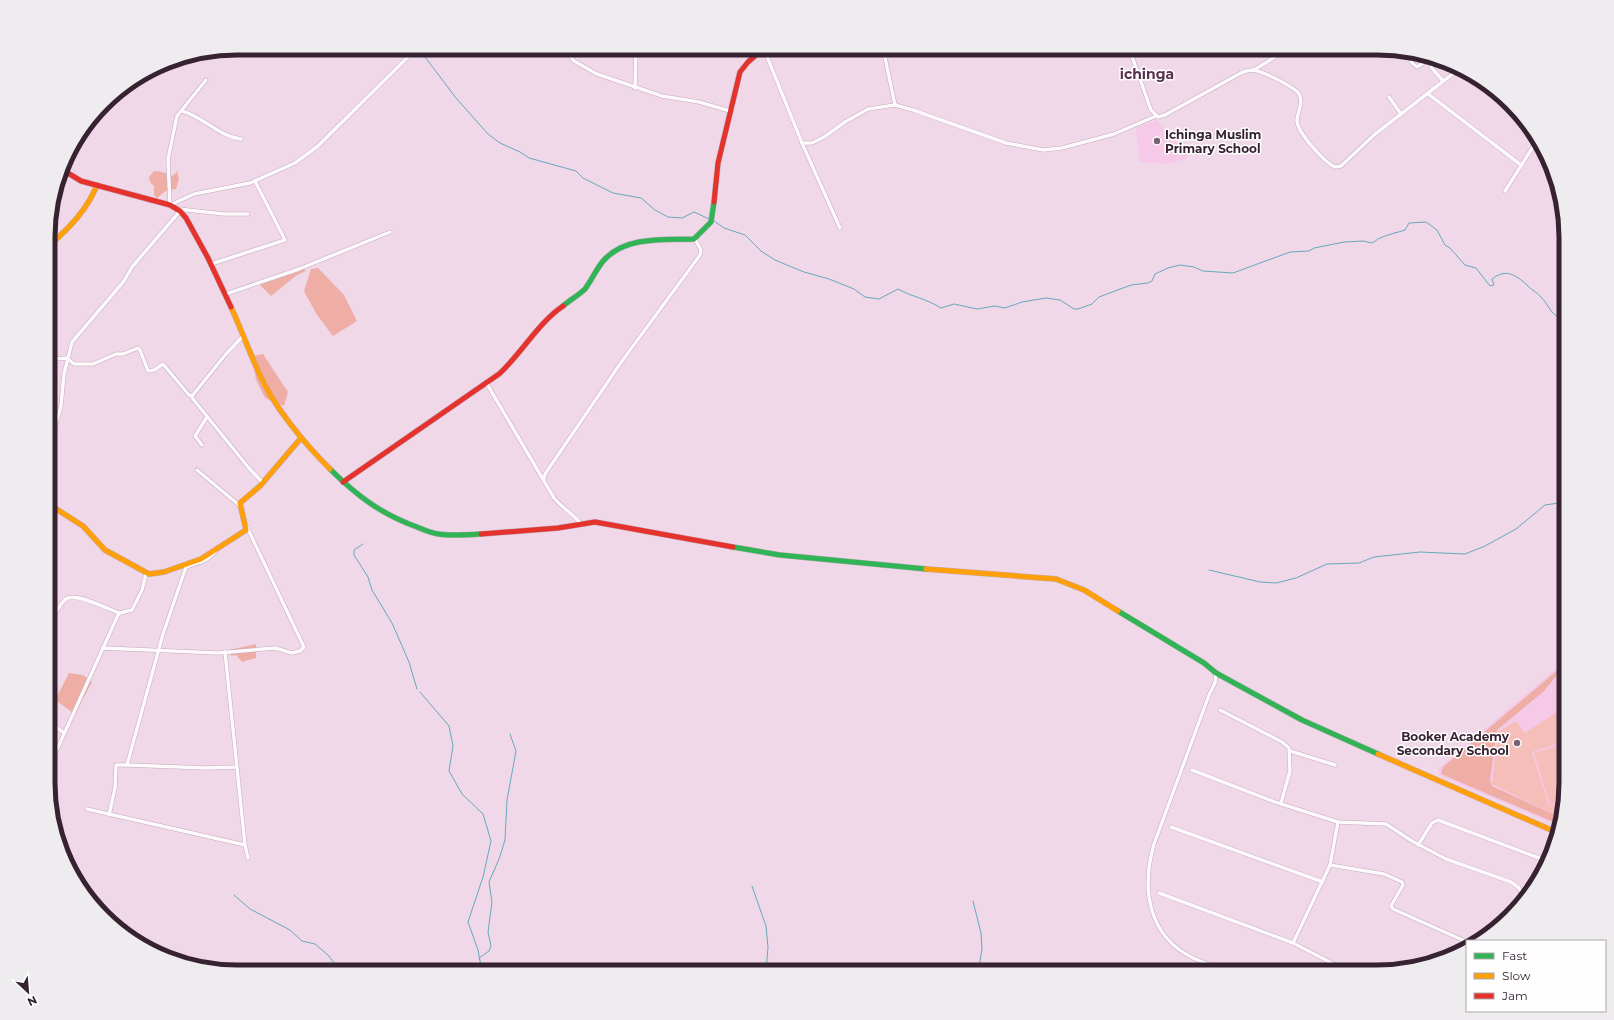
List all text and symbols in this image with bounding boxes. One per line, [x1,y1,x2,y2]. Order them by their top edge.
district label: ichinga [1120,65,1174,83]
place label: Ichinga Muslim Primary School [1165,127,1261,156]
marker: Ichinga Muslim Primary School [1152,136,1162,146]
place label: Booker Academy Secondary School [1397,729,1510,758]
marker: Booker Academy Secondary School [1512,738,1522,748]
legend [1466,940,1606,1012]
text: Fast [1502,948,1527,963]
text: Slow [1502,968,1531,983]
north arrow [8,972,48,1012]
text: Jam [1501,988,1528,1003]
text: N [25,993,39,1009]

